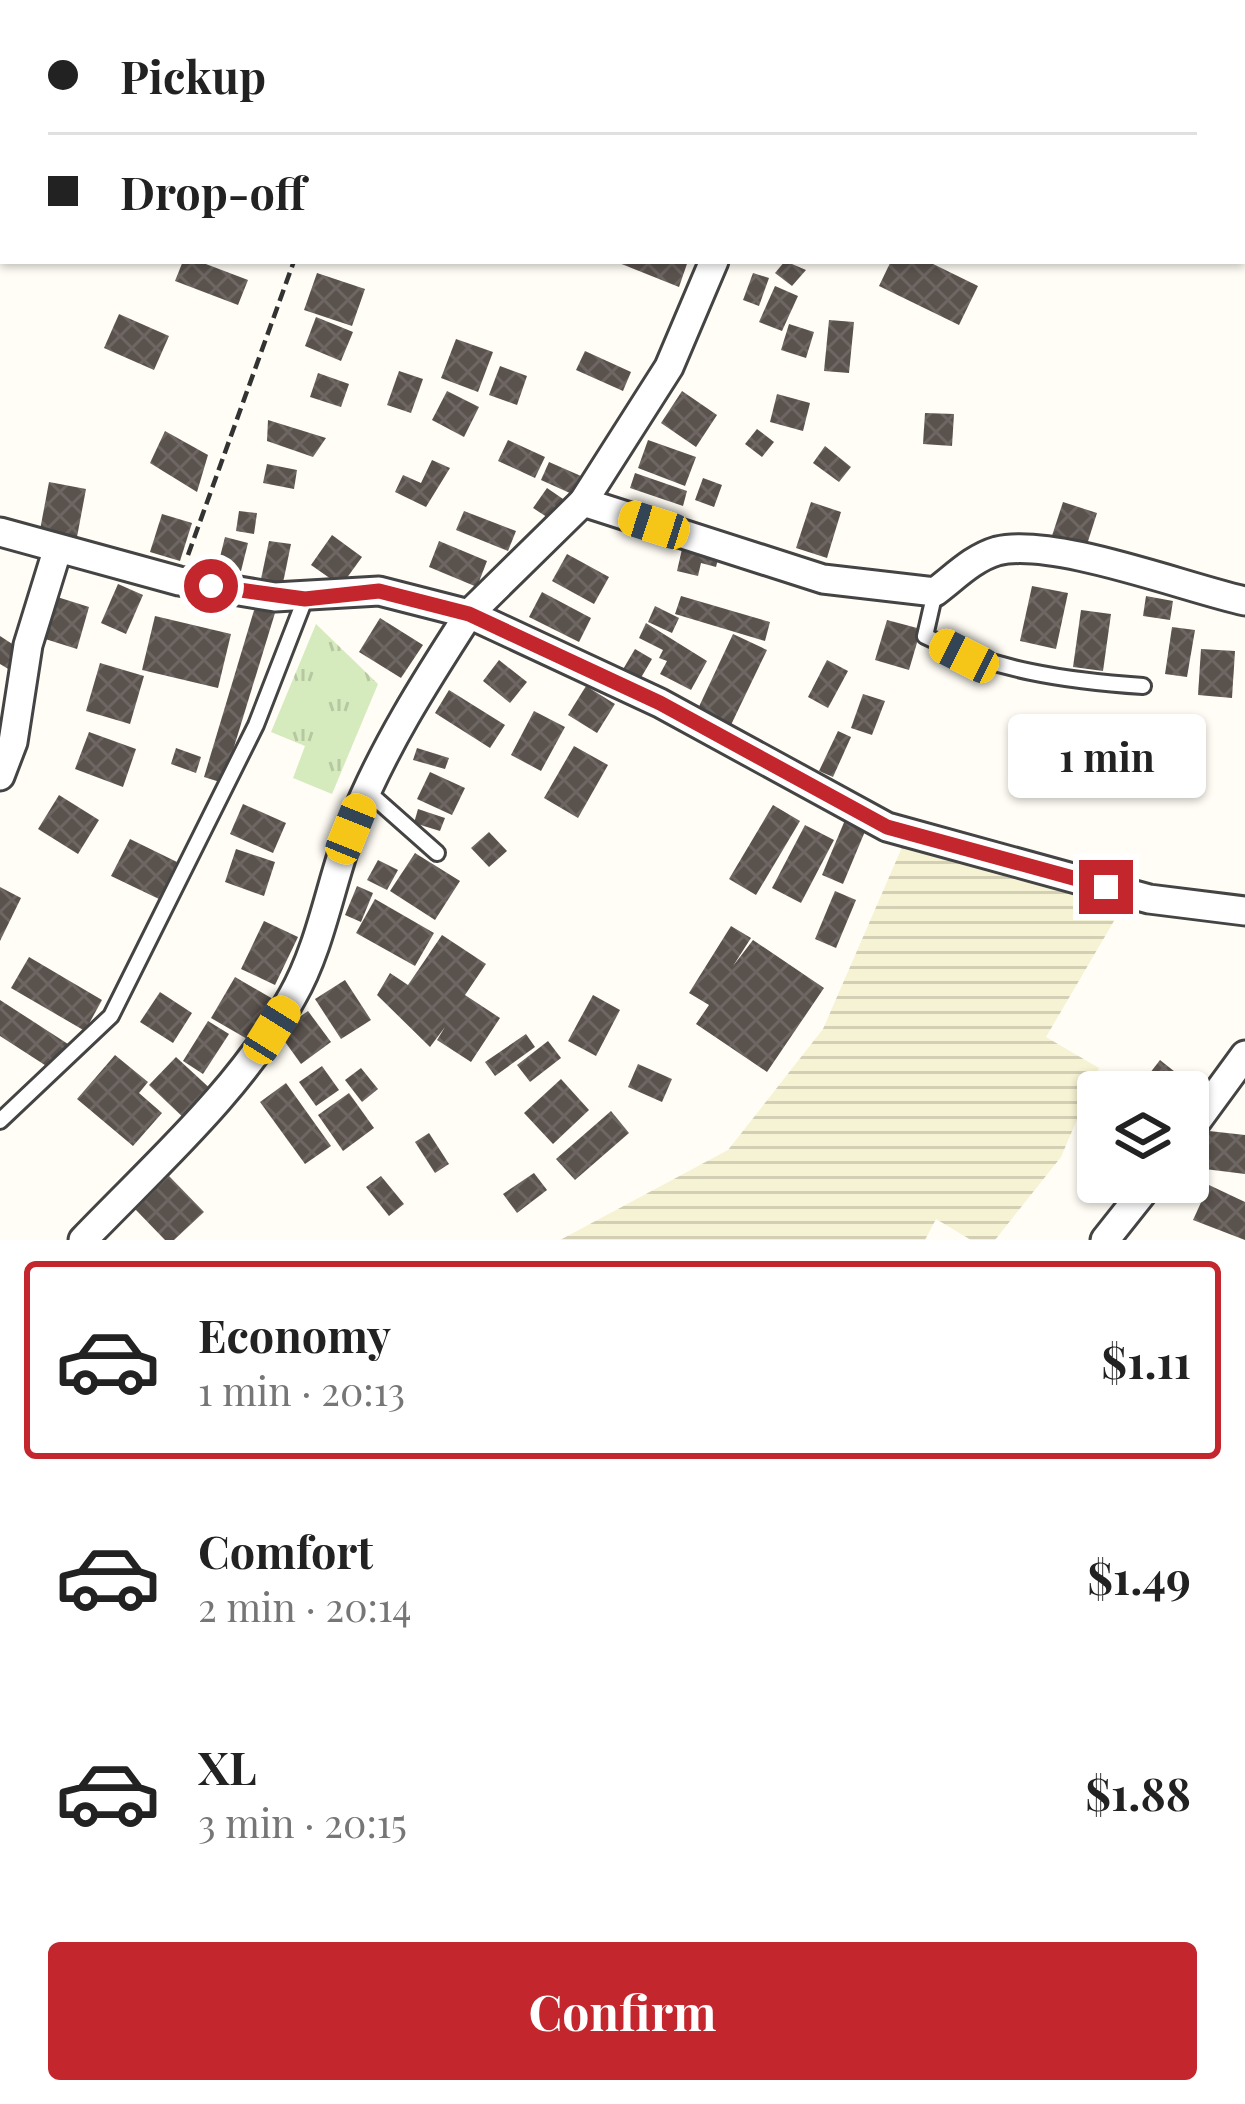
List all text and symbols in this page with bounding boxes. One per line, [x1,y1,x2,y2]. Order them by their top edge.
text: Pickup [120,45,266,105]
text: Drop-off [120,161,306,221]
car [614,497,694,553]
route start [184,559,238,613]
car [924,624,1004,688]
callout: 1 min [1007,713,1205,797]
text: 1 min [1059,730,1155,782]
car [321,789,381,869]
route end [1079,860,1133,914]
car [238,990,306,1070]
map controls [1077,1071,1209,1203]
button: layers [1077,1071,1209,1203]
text: Economy [198,1304,391,1364]
icon: car [54,1306,162,1414]
text: $1.11 [1101,1330,1191,1390]
text: 1 min · 20:13 [198,1364,405,1416]
text: Comfort [198,1520,373,1580]
icon: car [54,1522,162,1630]
text: $1.49 [1087,1546,1191,1606]
text: 2 min · 20:14 [198,1580,412,1632]
text: XL [198,1736,257,1796]
icon: car [54,1738,162,1846]
text: $1.88 [1085,1762,1191,1822]
text: 3 min · 20:15 [198,1796,407,1848]
button: Confirm [48,1942,1197,2080]

